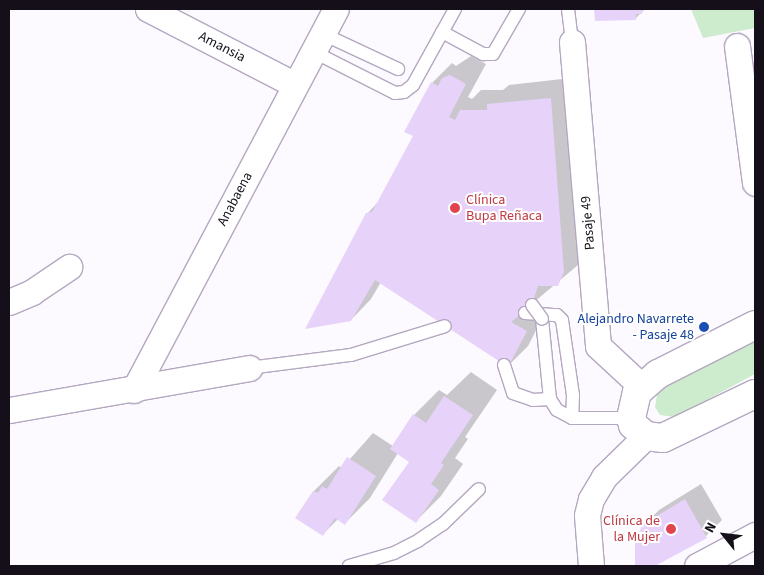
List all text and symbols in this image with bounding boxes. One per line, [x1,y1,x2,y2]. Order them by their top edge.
street label: Amansia [196,28,248,66]
street label: Anabaena [214,169,256,229]
place label: Clínica Bupa Reñaca [466,192,542,224]
street label: Pasaje 49 [577,195,599,251]
marker: Clínica Bupa Reñaca [448,201,462,215]
place label: Alejandro Navarrete - Pasaje 48 [578,311,694,344]
marker: Alejandro Navarrete - Pasaje 48 [698,321,710,333]
north arrow [699,510,749,560]
place label: Clínica de la Mujer [603,513,660,546]
text: N [700,519,722,537]
marker: Clínica de la Mujer [664,522,678,536]

